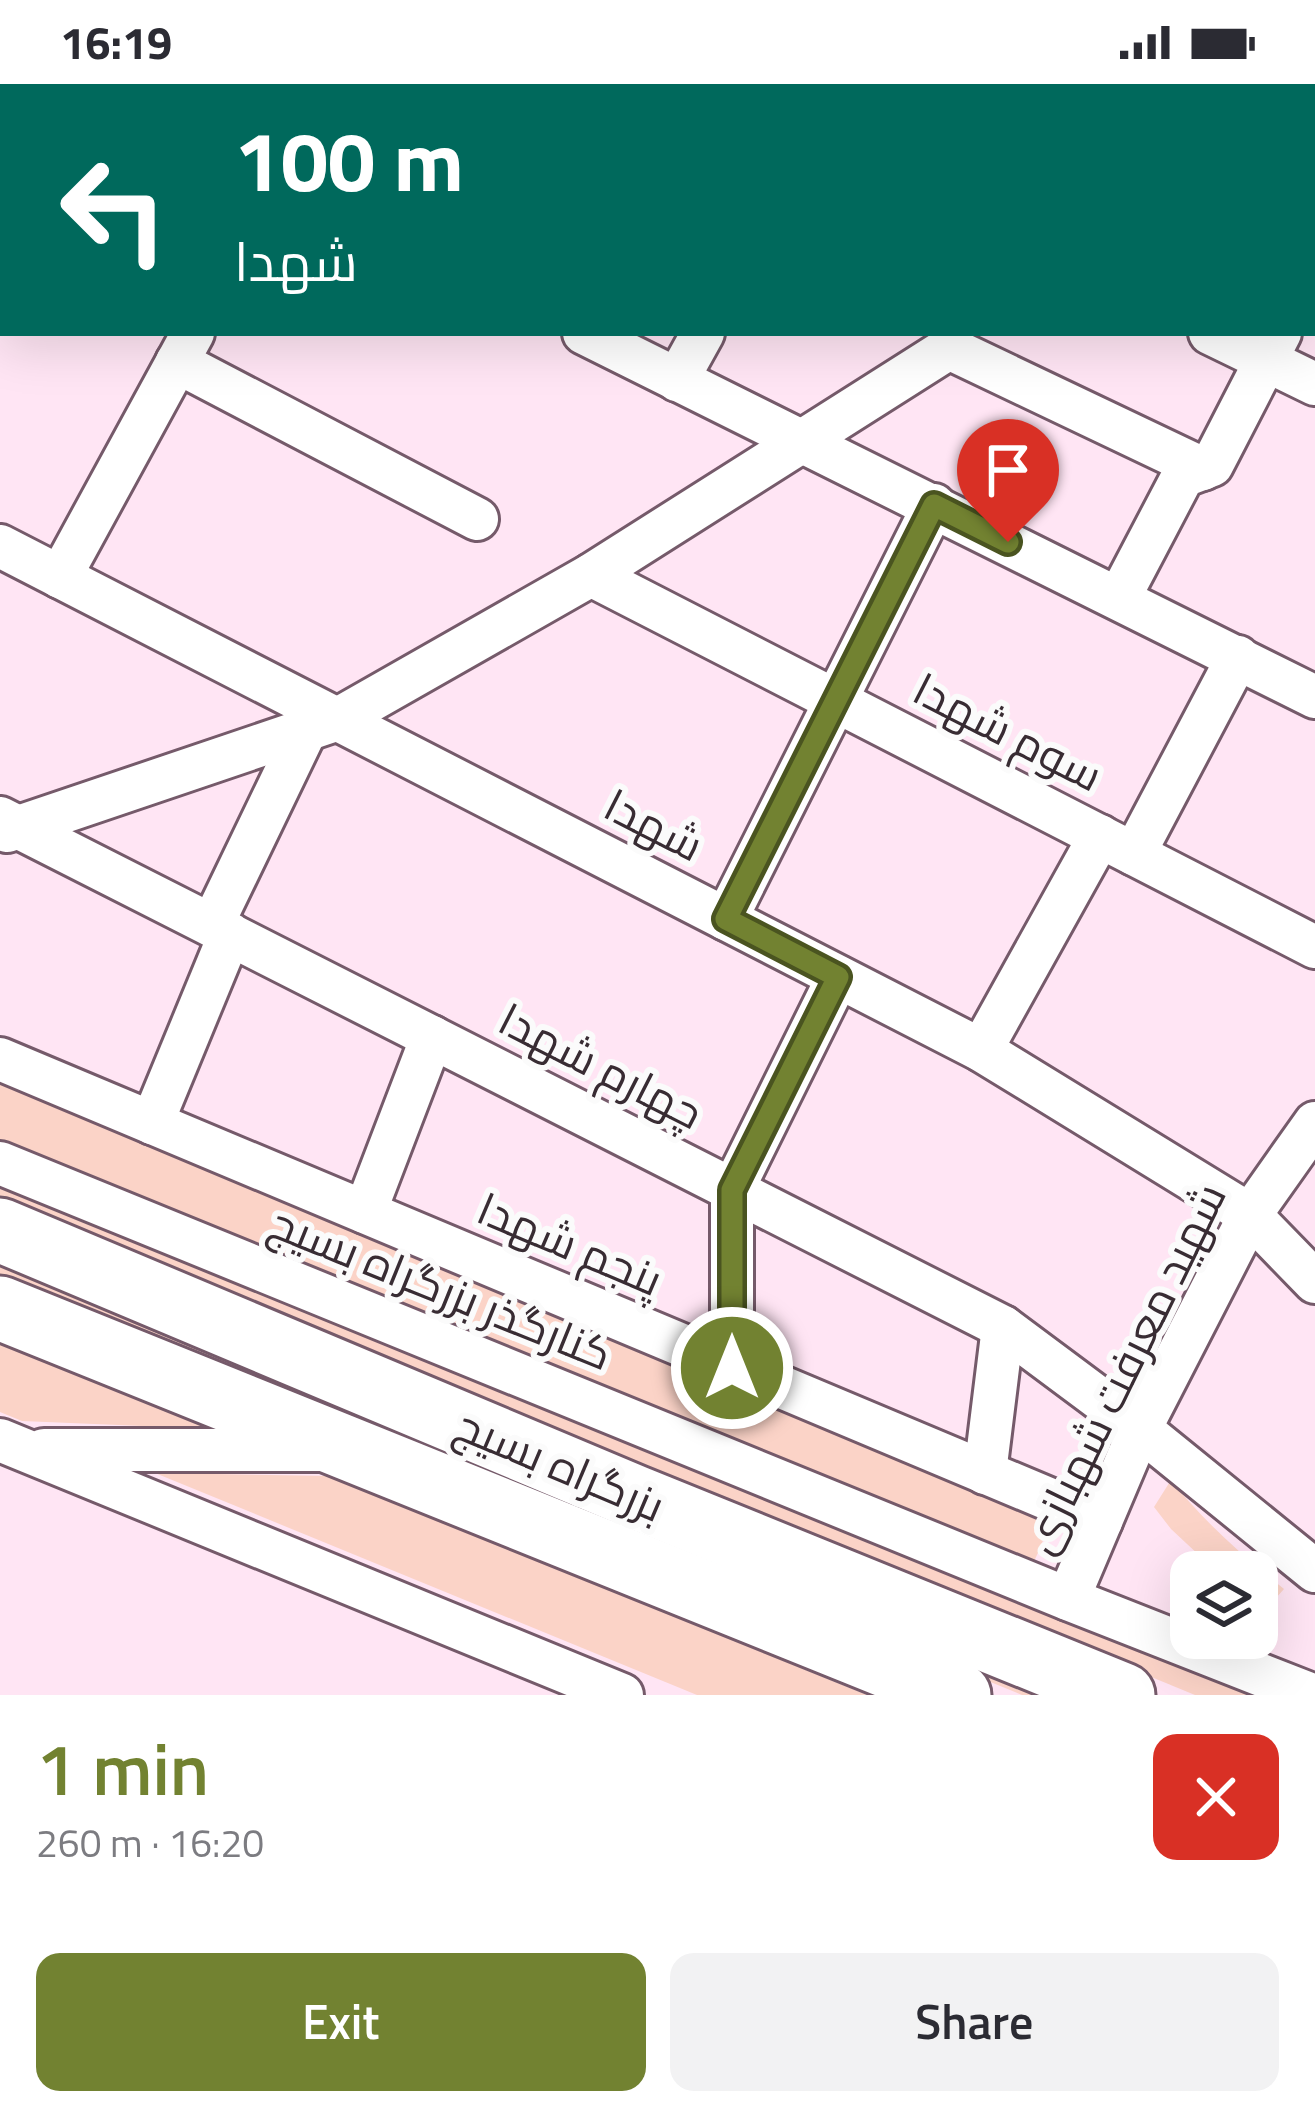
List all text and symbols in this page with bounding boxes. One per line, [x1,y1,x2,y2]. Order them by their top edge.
text: 16:19 [60,8,172,76]
text: 100 m [234,96,464,224]
icon: left [36,132,192,288]
text: شهدا [234,220,358,302]
pin [957,419,1059,542]
icon: arrive [975,437,1041,503]
street label: سوم شهدا [902,654,1115,808]
street label: شهدا [593,770,716,878]
street label: چهارم شهدا [488,985,715,1146]
street label: شهید معرفت شهبازی [1004,1171,1242,1564]
street label: پنجم شهدا [467,1174,673,1312]
street label: کنارگذر بزرگراه بسیج [260,1187,623,1387]
position arrow [669,1305,795,1431]
street label: بزرگراه بسیج [445,1389,676,1539]
map controls [1170,1551,1278,1659]
button: layers [1170,1551,1278,1659]
text: 1 min [36,1713,209,1823]
button: close [1153,1734,1279,1860]
text: 260 m · 16:20 [36,1813,264,1872]
button: Exit [36,1953,646,2091]
button: Share [670,1953,1279,2091]

